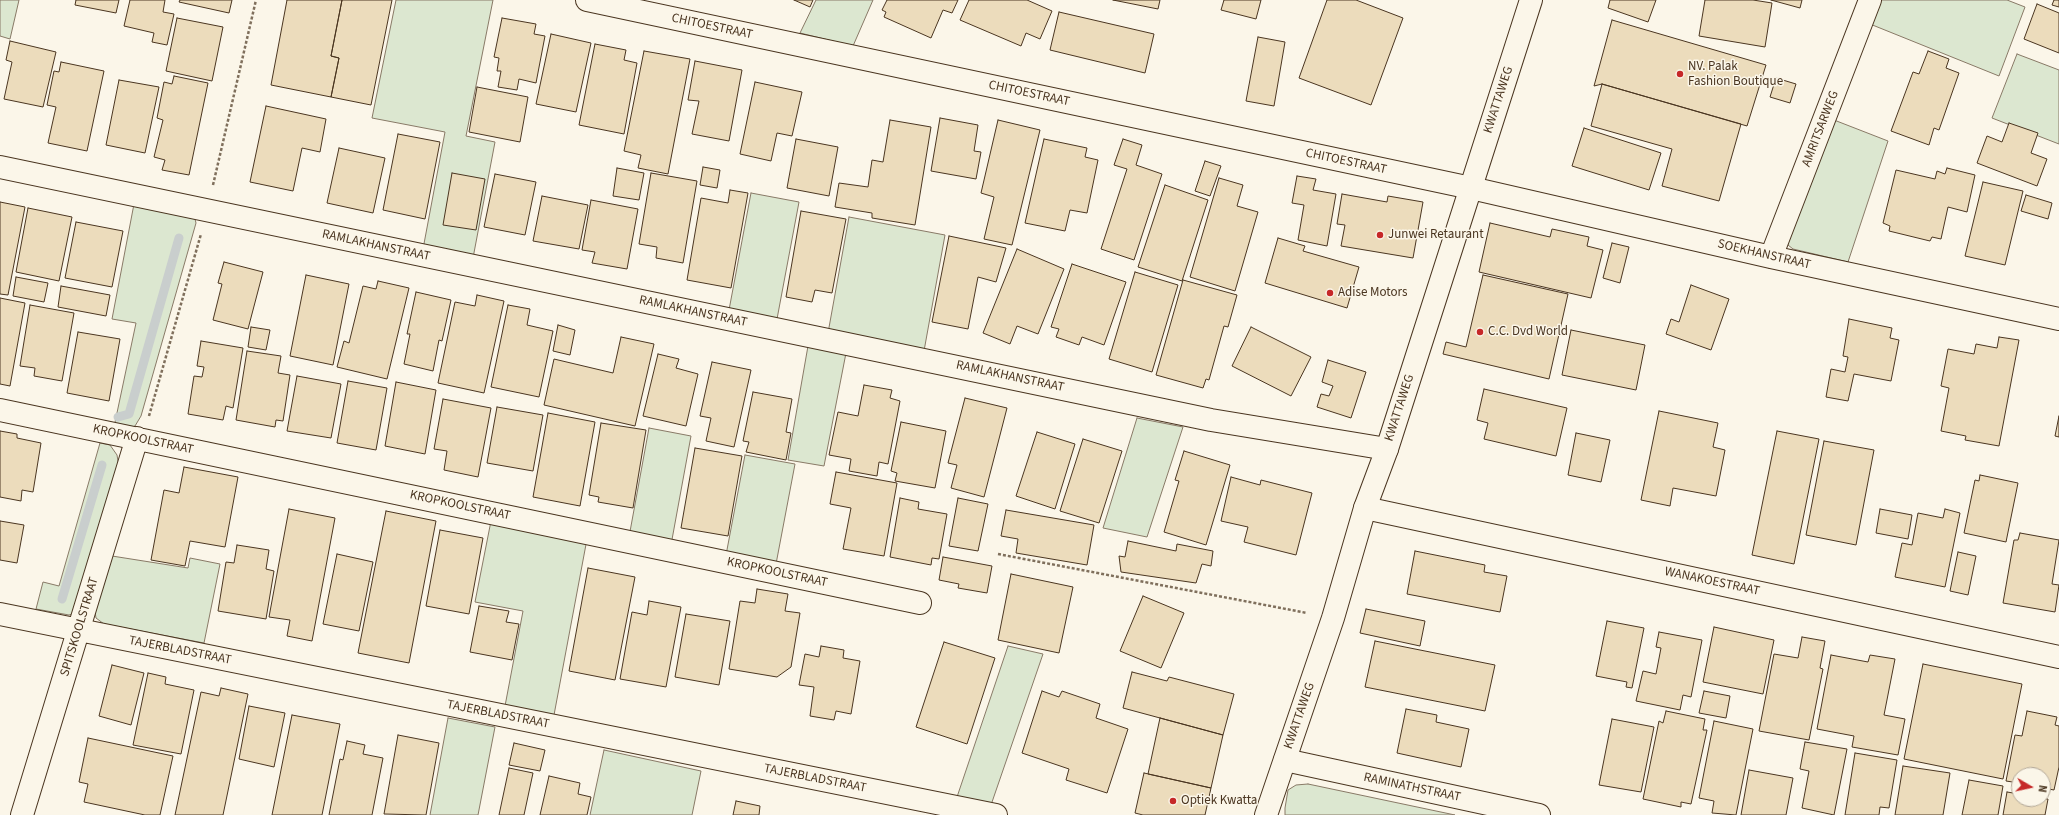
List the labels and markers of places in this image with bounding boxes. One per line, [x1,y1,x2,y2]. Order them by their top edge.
place label: NV. Palak Fashion Boutique [1688,59,1783,90]
marker: NV. Palak Fashion Boutique [1675,69,1685,79]
place label: Junwei Retaurant [1388,227,1484,243]
marker: Junwei Retaurant [1375,230,1385,240]
place label: Adise Motors [1338,285,1407,301]
marker: Adise Motors [1325,288,1335,298]
place label: C.C. Dvd World [1488,324,1568,340]
marker: C.C. Dvd World [1475,327,1485,337]
place label: Optiek Kwatta [1181,793,1257,809]
marker: Optiek Kwatta [1168,796,1178,806]

